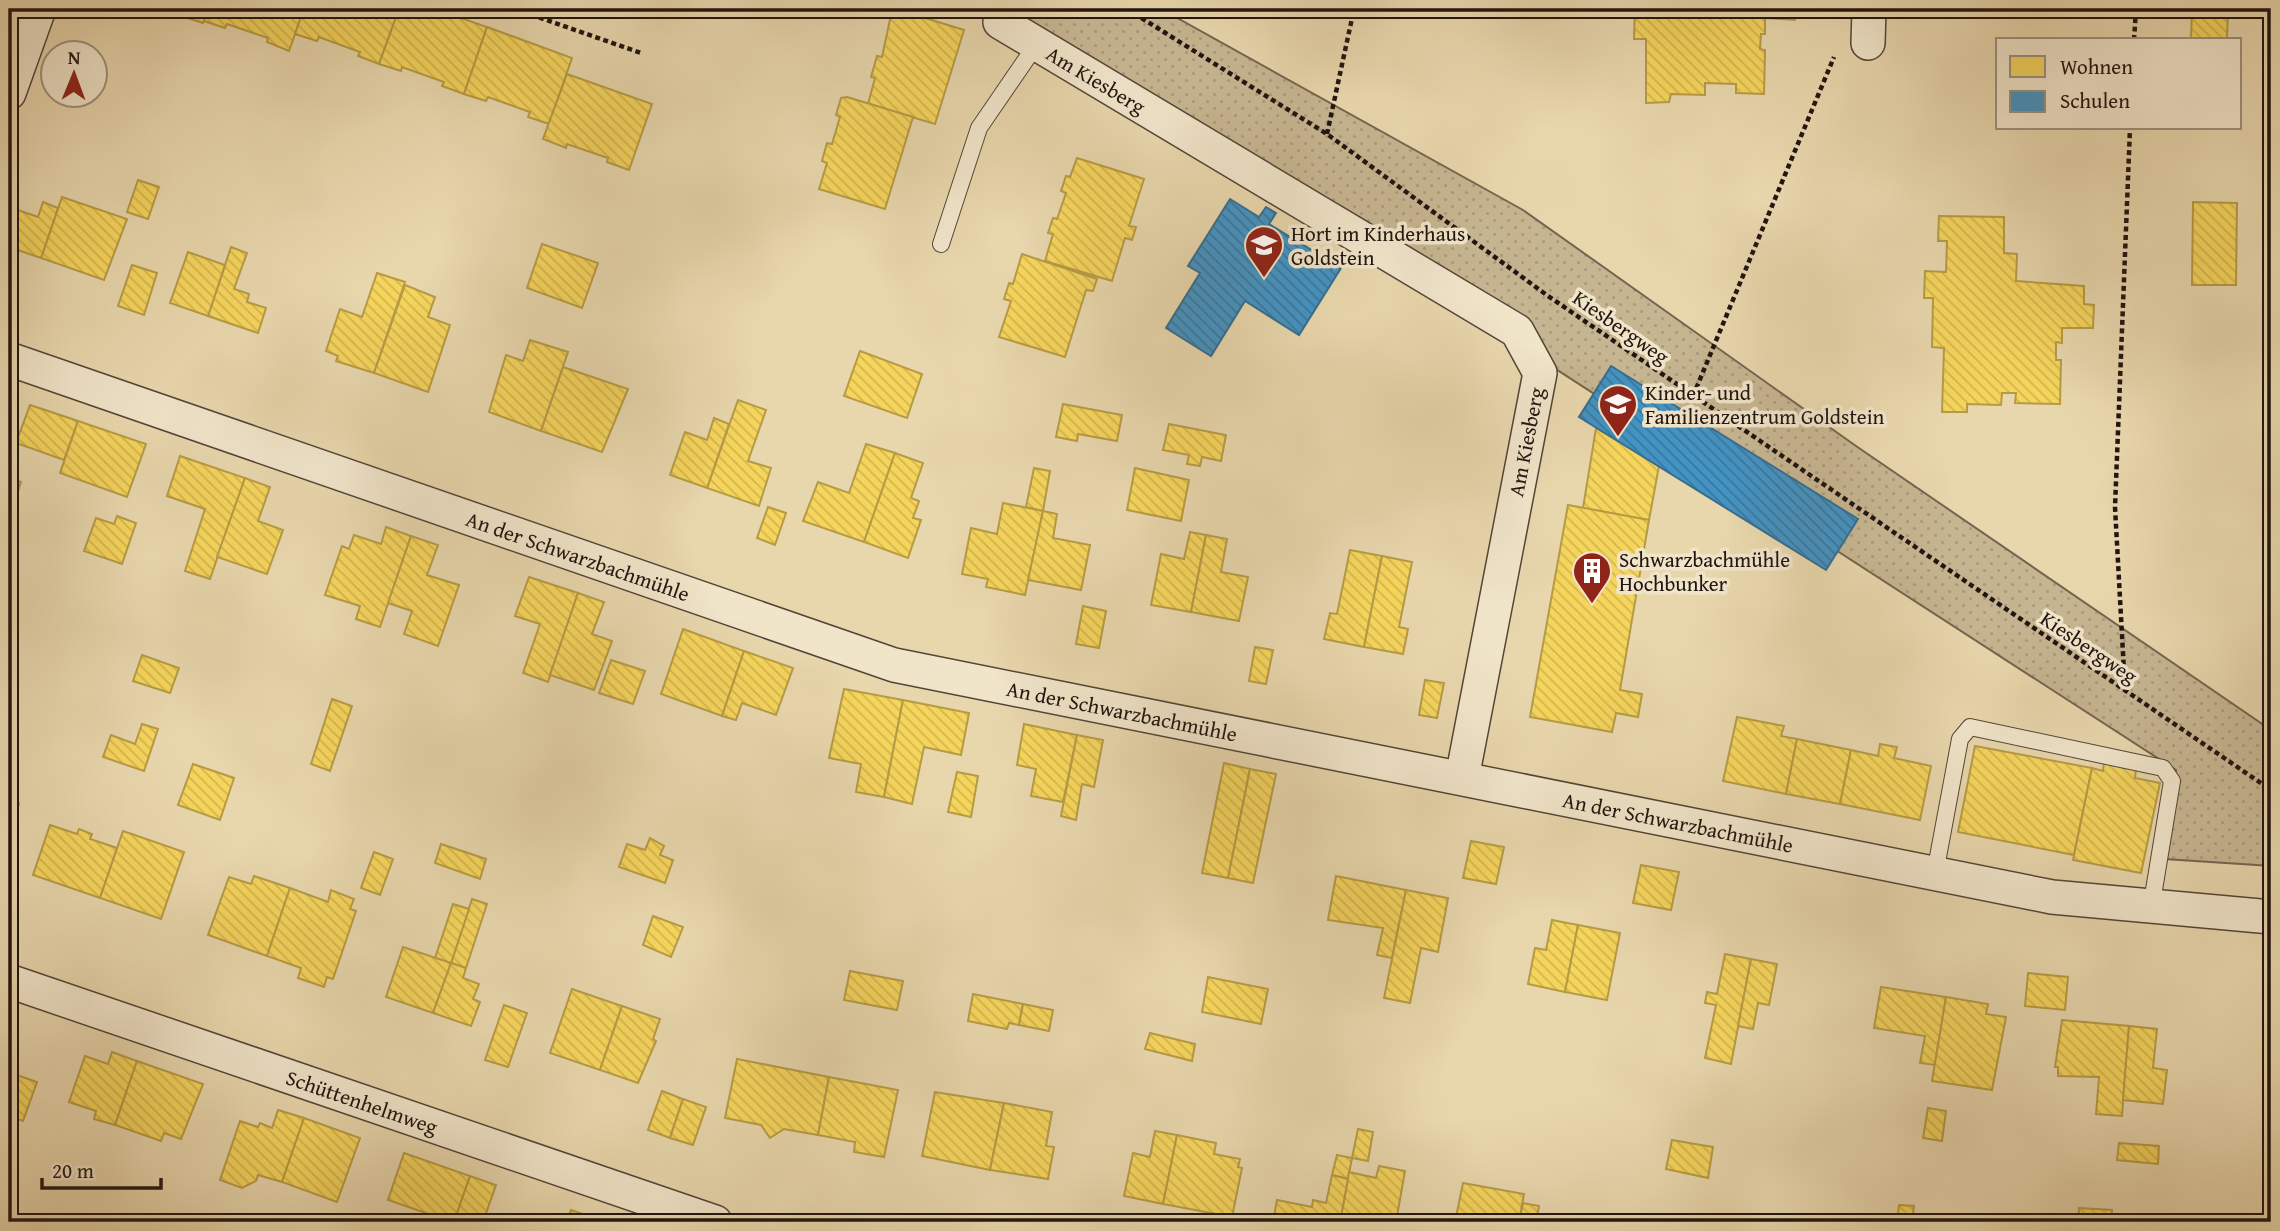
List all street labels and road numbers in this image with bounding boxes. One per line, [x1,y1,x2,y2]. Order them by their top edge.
street label: Am Kiesberg [1041,38,1152,121]
street label: Kiesbergweg [1567,282,1676,372]
street label: Am Kiesberg [1500,384,1552,499]
street label: An der Schwarzbachmühle [462,503,694,609]
street label: Kiesbergweg [2034,603,2144,691]
street label: An der Schwarzbachmühle [1004,672,1240,749]
street label: An der Schwarzbachmühle [1560,784,1796,860]
street label: Schüttenhelmweg [282,1061,443,1142]

